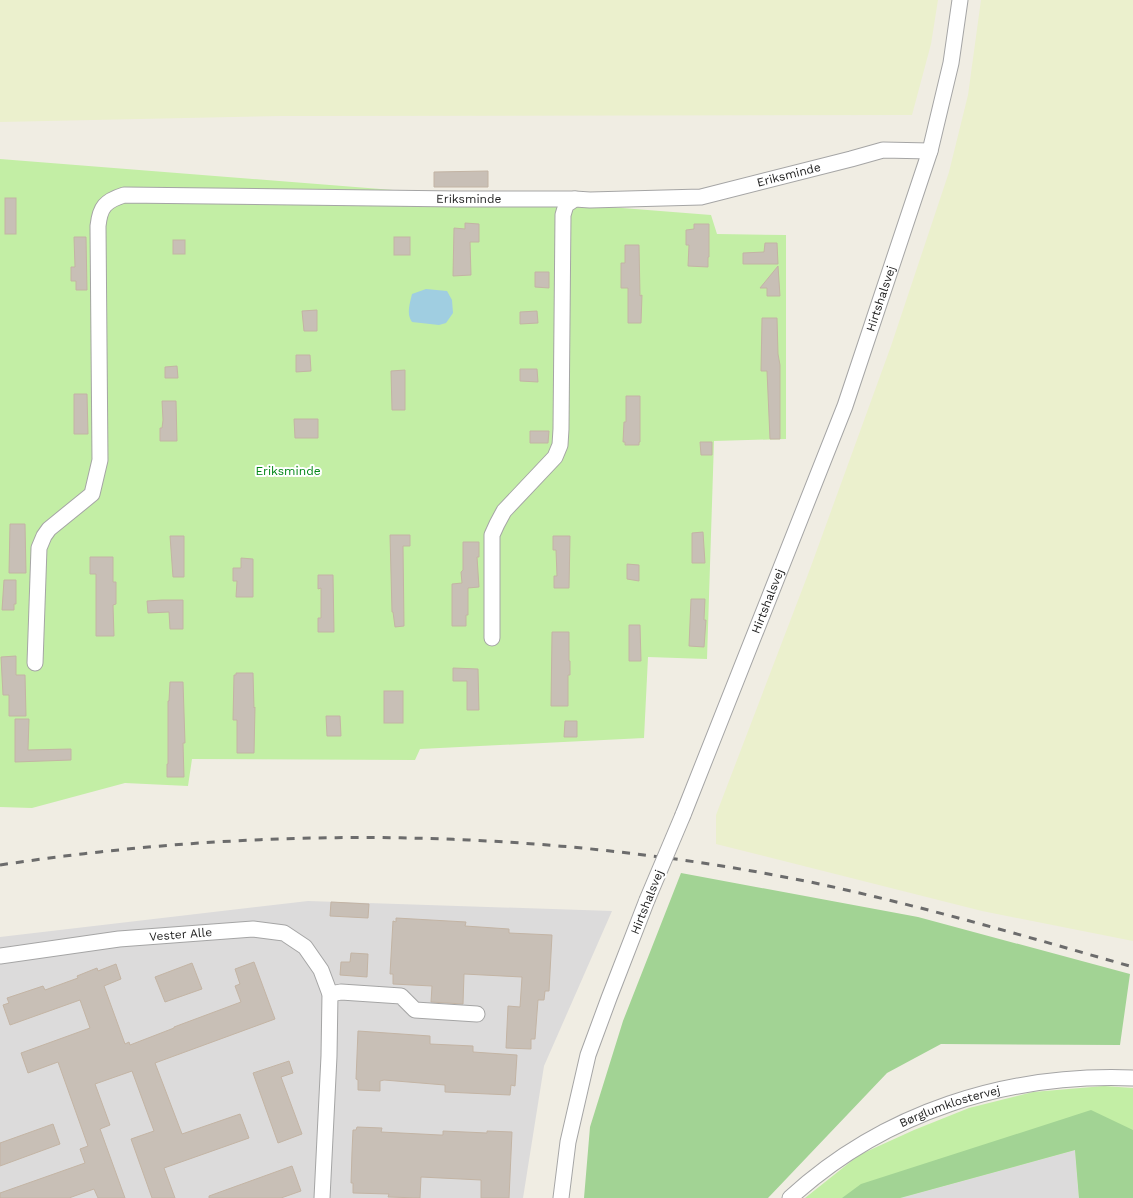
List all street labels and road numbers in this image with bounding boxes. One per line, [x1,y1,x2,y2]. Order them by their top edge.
street label: Eriksminde [755,160,822,190]
street label: Eriksminde [436,192,502,206]
street label: Hirtshalsvej [863,264,898,333]
street label: Hirtshalsvej [749,567,787,636]
street label: Hirtshalsvej [628,868,666,936]
street label: Vester Alle [149,925,213,944]
street label: Børglumklostervej [897,1083,1001,1130]

